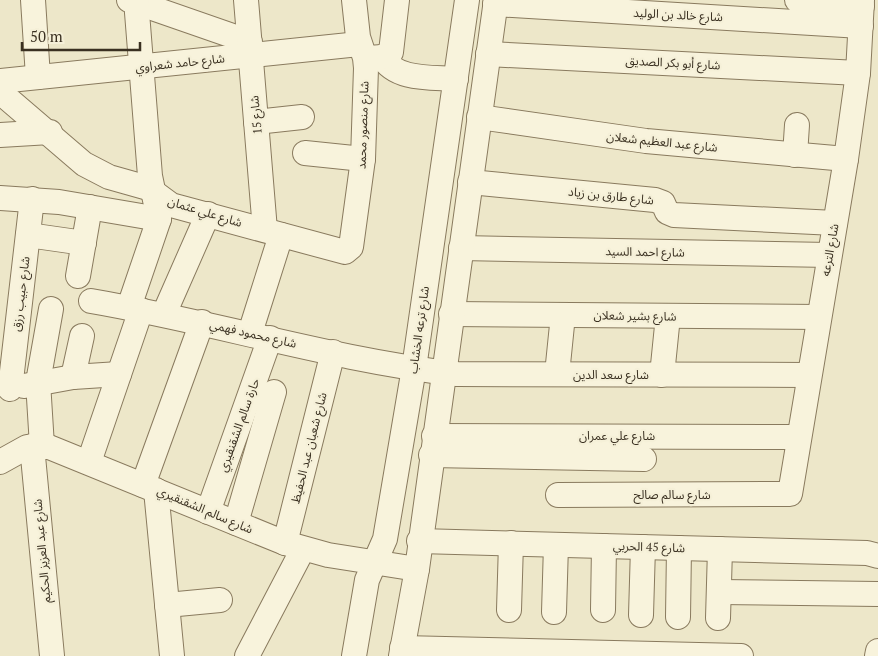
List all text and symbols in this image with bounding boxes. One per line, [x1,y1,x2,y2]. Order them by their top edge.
street label: شارع خالد بن الوليد [633,5,723,26]
scale bar [22,20,140,52]
text: 50 m [30,26,63,46]
street label: شارع حامد شعراوي [134,50,226,77]
street label: شارع أبو بكر الصديق [625,53,721,74]
street label: شارع منصور محمد [353,81,374,169]
street label: شارع 15 [246,95,267,135]
street label: شارع عبد العظيم شعلان [606,128,718,157]
street label: شارع طارق بن زياد [567,184,655,209]
street label: شارع علي عثمان [165,193,244,233]
street label: شارع الترعه [818,222,843,278]
street label: شارع احمد السيد [605,243,685,262]
street label: شارع حبيب رزق [8,255,35,333]
street label: شارع ترعه الخشاب [405,285,434,375]
street label: شارع بشير شعلان [593,307,677,326]
street label: شارع محمود فهمي [208,316,298,354]
street label: شارع سعد الدين [573,367,649,384]
street label: حارة سالم الشقنقيري [215,376,265,475]
street label: شارع شعبان عبد الحفيظ [287,391,332,506]
street label: شارع علي عمران [579,428,655,446]
street label: شارع سالم الشقنقيري [154,483,255,539]
street label: شارع سالم صالح [633,487,711,504]
street label: شارع عبد العزيز الحكيم [29,498,56,604]
street label: شارع 45 الحربي [613,538,685,558]

